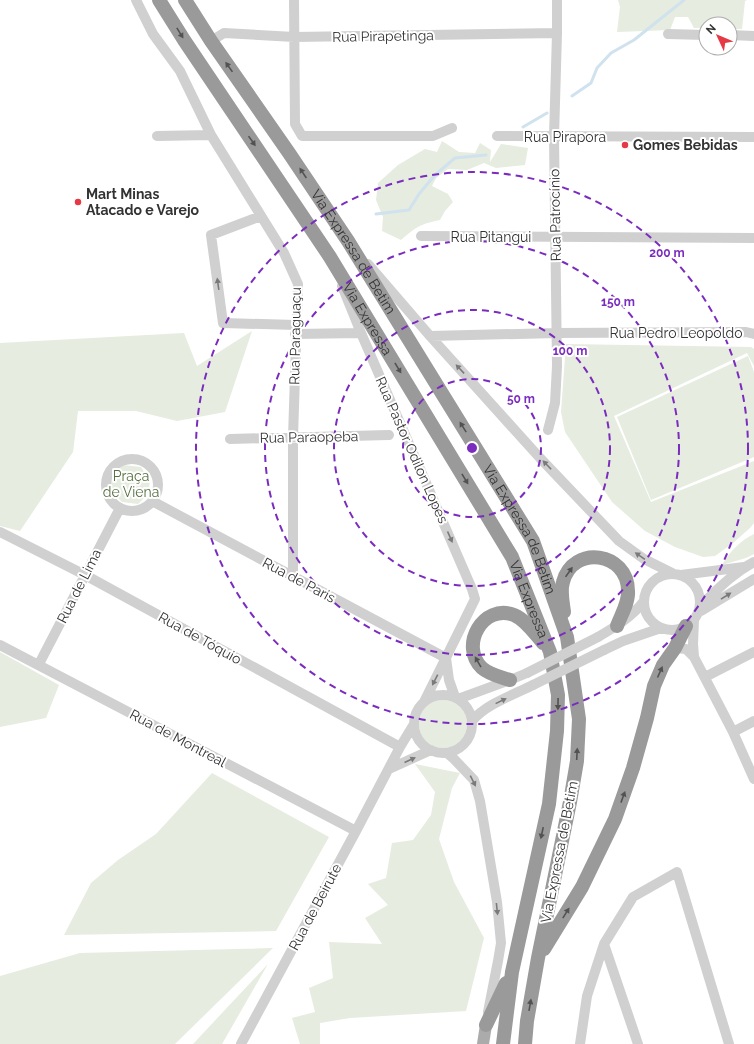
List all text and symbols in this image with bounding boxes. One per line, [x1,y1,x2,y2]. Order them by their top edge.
north arrow [698,16,738,56]
text: N [704,22,719,37]
one-way arrow [176,27,183,39]
street label: Rua Pirapetinga [332,27,434,45]
one-way arrow [225,61,233,72]
street label: Rua Pirapora [524,129,606,145]
one-way arrow [248,135,256,146]
place label: Gomes Bebidas [633,137,738,153]
marker: Gomes Bebidas [620,140,630,150]
one-way arrow [299,168,307,179]
street label: Rua Patrocínio [546,168,564,262]
place label: Mart Minas Atacado e Varejo [86,186,200,218]
street label: Via Expressa de Betim [308,187,399,317]
marker: Mart Minas Atacado e Varejo [73,197,83,207]
street label: Rua Pitangui [451,229,531,245]
text: 200 m [649,246,685,260]
one-way arrow [214,278,221,290]
street label: Via Expressa [339,280,396,358]
street label: Rua Paraguaçu [286,287,304,385]
text: 150 m [601,295,635,309]
street label: Rua Pedro Leopoldo [609,325,743,341]
text: 100 m [553,344,587,358]
one-way arrow [394,362,401,374]
one-way arrow [455,364,464,374]
street label: Rua Pastor Odilon Lopes [372,374,452,526]
text: 50 m [507,392,535,406]
one-way arrow [459,422,467,432]
street label: Rua Paraopeba [259,428,359,446]
centre of rings [465,441,479,455]
one-way arrow [542,460,552,470]
street label: Via Expressa de Betim [478,462,558,598]
park label: Praça de Viena [103,468,159,500]
one-way arrow [461,474,469,484]
one-way arrow [447,532,453,543]
street label: Rua de Lima [54,546,104,626]
one-way arrow [634,552,645,560]
street label: Rua de Paris [260,554,338,606]
street label: Via Expressa [506,558,552,640]
one-way arrow [565,566,573,577]
one-way arrow [720,593,732,600]
street label: Rua de Tóquio [156,609,244,667]
one-way arrow [475,656,481,668]
one-way arrow [657,667,663,678]
one-way arrow [432,674,438,686]
one-way arrow [495,698,507,704]
one-way arrow [555,698,561,711]
street label: Rua de Montreal [127,706,229,770]
one-way arrow [574,747,580,760]
one-way arrow [404,756,416,762]
one-way arrow [470,775,476,787]
street label: Via Expressa de Betim [537,780,581,924]
one-way arrow [620,790,626,802]
one-way arrow [539,827,545,839]
street label: Rua de Beirute [285,861,345,953]
one-way arrow [494,903,501,915]
one-way arrow [562,908,570,918]
one-way arrow [527,999,533,1011]

